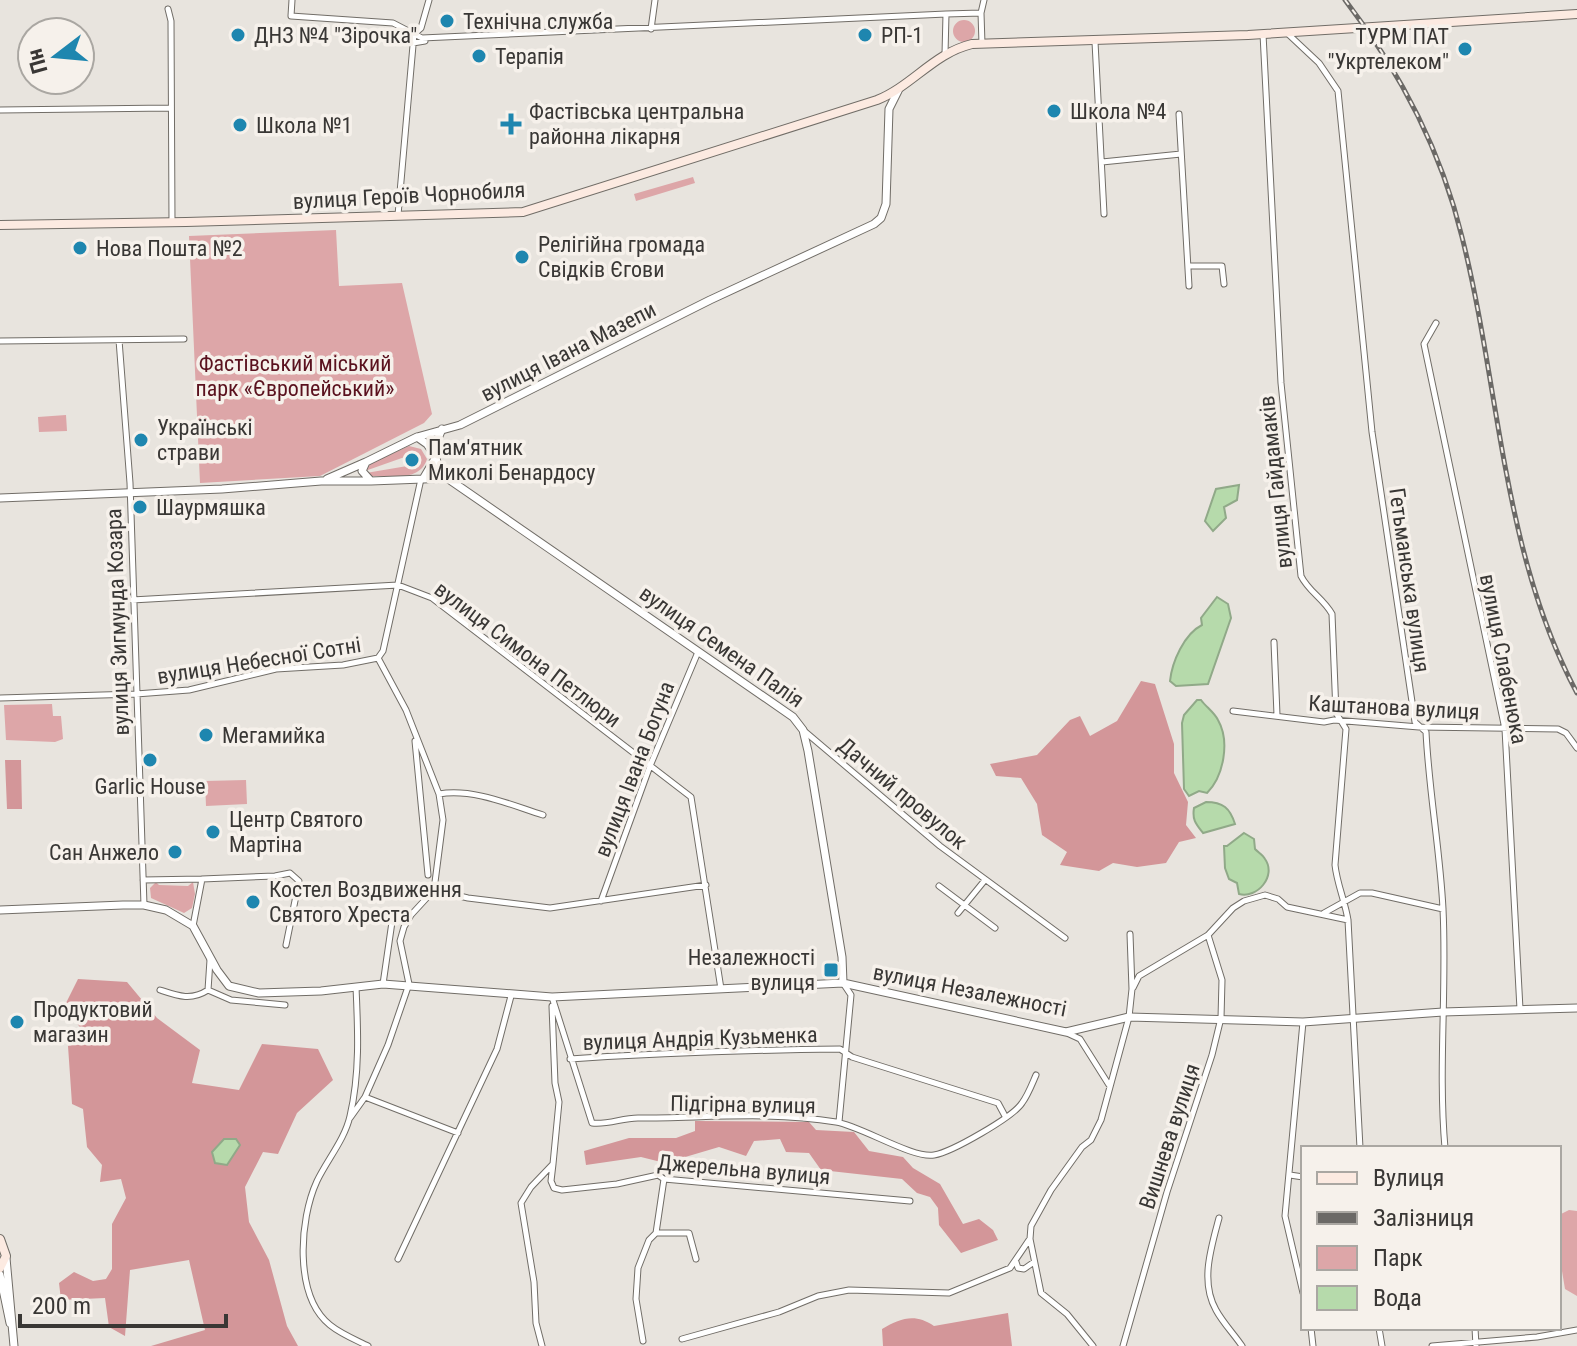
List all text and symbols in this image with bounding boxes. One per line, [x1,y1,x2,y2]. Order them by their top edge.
place label: Технічна служба [463,9,613,34]
marker: Технічна служба [438,12,456,30]
north arrow [16,16,96,96]
place label: ДНЗ №4 "Зірочка" [254,23,417,48]
place label: РП-1 [881,23,923,48]
place label: ТУРМ ПАТ "Укртелеком" [1327,24,1449,74]
marker: ДНЗ №4 "Зірочка" [229,26,247,44]
marker: РП-1 [856,26,874,44]
marker: ТУРМ ПАТ "Укртелеком" [1456,40,1474,58]
place label: Терапія [495,44,564,69]
text: Пн [22,46,53,77]
marker: Терапія [470,47,488,65]
place label: Фастівська центральна районна лікарня [529,99,744,149]
place label: Школа №4 [1070,99,1166,124]
marker: Школа №4 [1045,102,1063,120]
place label: Школа №1 [256,113,352,138]
marker: Фастівська центральна районна лікарня [500,113,522,135]
marker: Школа №1 [231,116,249,134]
street label: вулиця Героїв Чорнобиля [292,177,526,214]
place label: Релігійна громада Свідків Єгови [538,232,705,282]
place label: Нова Пошта №2 [96,236,243,261]
marker: Нова Пошта №2 [71,239,89,257]
marker: Релігійна громада Свідків Єгови [513,248,531,266]
street label: вулиця Івана Мазепи [477,296,660,406]
park label: Фастівський міський парк «Європейський» [196,351,394,401]
street label: вулиця Гайдамаків [1254,394,1297,569]
place label: Українські страви [157,415,253,465]
marker: Українські страви [132,431,150,449]
place label: Пам'ятник Миколі Бенардосу [428,435,595,485]
marker: Пам'ятник Миколі Бенардосу [403,451,421,469]
street label: Гетьманська вулиця [1384,486,1435,674]
place label: Шаурмяшка [156,495,266,520]
marker: Шаурмяшка [131,498,149,516]
street label: вулиця Зигмунда Козара [101,508,134,736]
street label: вулиця Слабенюка [1475,572,1532,746]
street label: вулиця Симона Петлюри [430,576,626,732]
street label: вулиця Семена Палія [635,580,809,712]
street label: вулиця Небесної Сотні [155,632,363,689]
street label: вулиця Івана Богуна [590,678,679,860]
street label: Каштанова вулиця [1308,691,1480,724]
place label: Мегамийка [222,723,325,748]
marker: Мегамийка [197,726,215,744]
street label: Дачний провулок [833,732,972,855]
marker: Garlic House [141,751,159,769]
place label: Garlic House [94,774,206,799]
place label: Центр Святого Мартіна [229,807,363,857]
marker: Центр Святого Мартіна [204,823,222,841]
place label: Сан Анжело [49,840,159,865]
marker: Сан Анжело [166,843,184,861]
place label: Костел Воздвиження Святого Хреста [269,877,462,927]
marker: Костел Воздвиження Святого Хреста [244,893,262,911]
place label: Незалежності вулиця [688,945,815,995]
street label: вулиця Незалежності [871,959,1069,1022]
marker: Незалежності вулиця [822,961,840,979]
place label: Продуктовий магазин [33,997,153,1047]
marker: Продуктовий магазин [8,1013,26,1031]
street label: вулиця Андрія Кузьменка [582,1022,818,1055]
street label: Вишнева вулиця [1134,1060,1205,1212]
street label: Підгірна вулиця [670,1091,816,1118]
legend [1301,1146,1561,1330]
street label: Джерельна вулиця [657,1149,831,1190]
text: Вулиця [1373,1164,1444,1192]
text: Залізниця [1373,1204,1474,1232]
text: Парк [1373,1244,1423,1272]
scale bar [20,1278,226,1328]
text: Вода [1373,1284,1422,1312]
text: 200 m [32,1292,91,1320]

